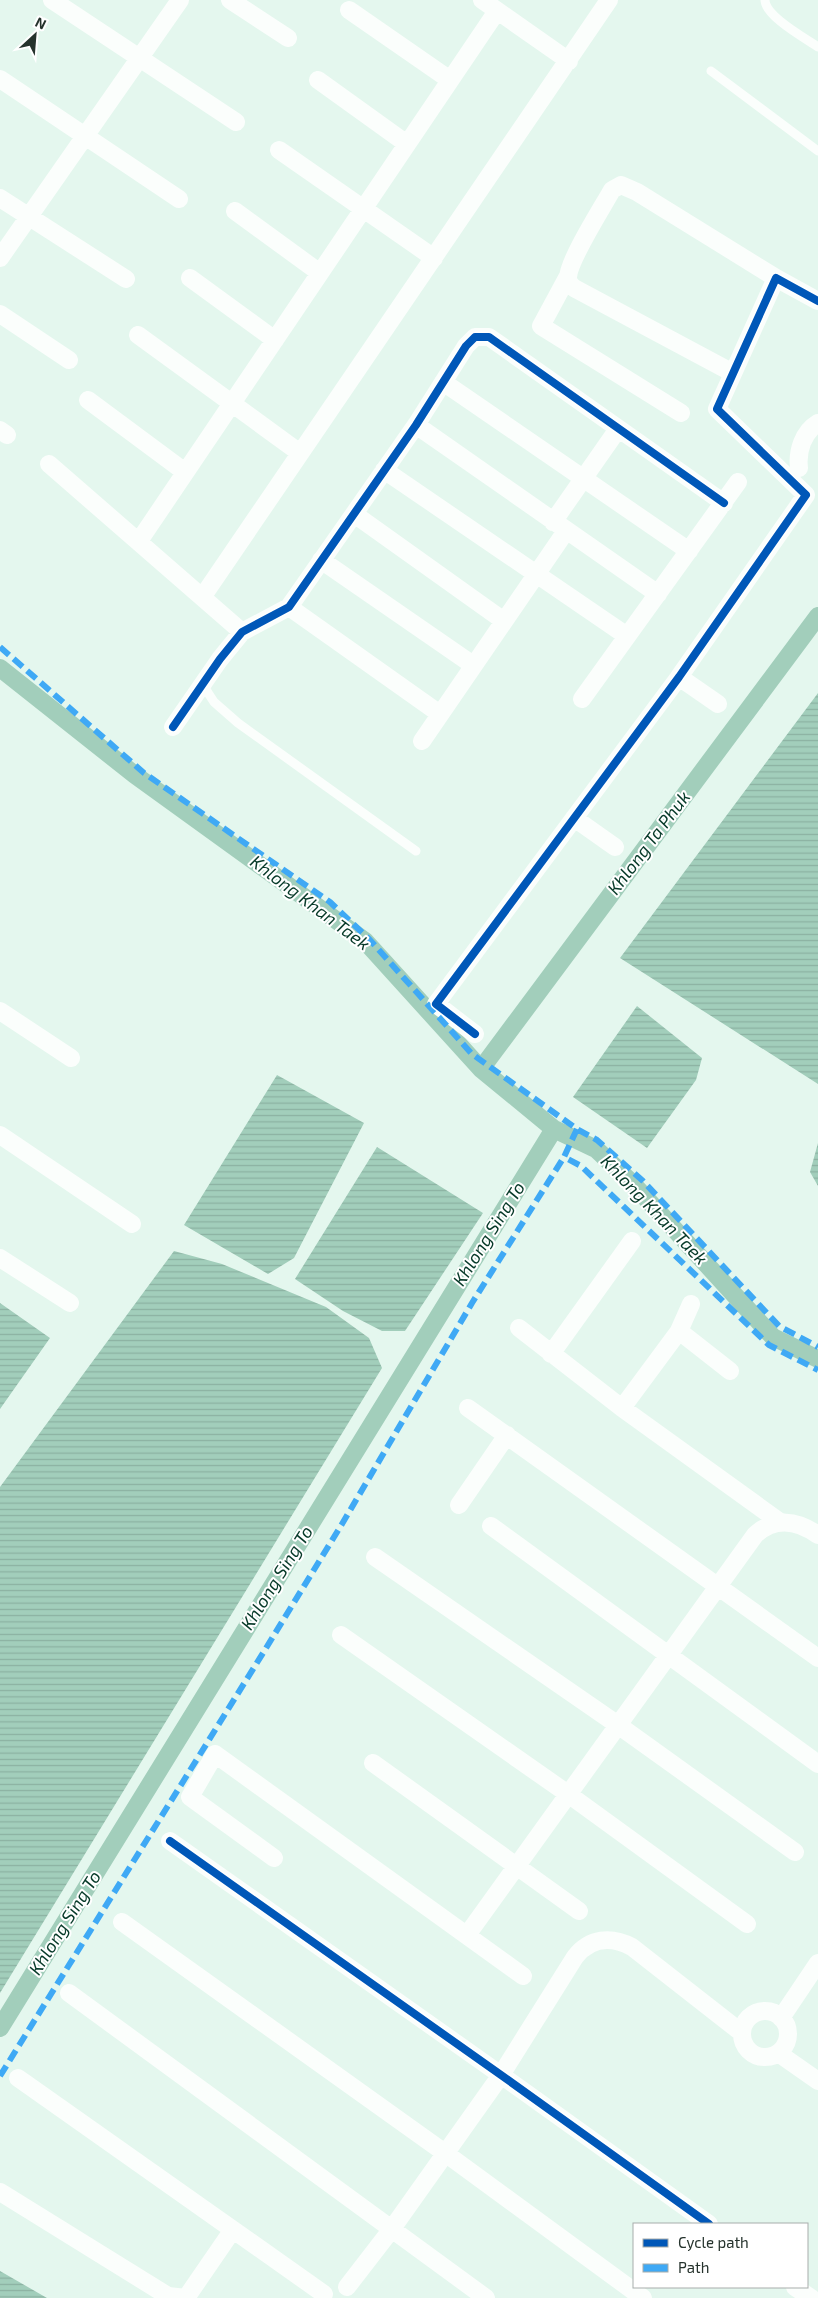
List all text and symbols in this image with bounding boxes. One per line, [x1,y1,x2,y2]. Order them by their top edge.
north arrow [10,10,60,60]
text: N [33,13,49,33]
water label: Khlong Ta Phuk [602,786,694,899]
water label: Khlong Khan Taek [246,850,375,954]
water label: Khlong Khan Taek [597,1150,713,1269]
water label: Khlong Sing To [447,1177,529,1290]
water label: Khlong Sing To [235,1521,317,1634]
water label: Khlong Sing To [23,1866,105,1979]
legend [633,2223,808,2288]
text: Cycle path [678,2233,749,2251]
text: Path [678,2258,709,2276]

